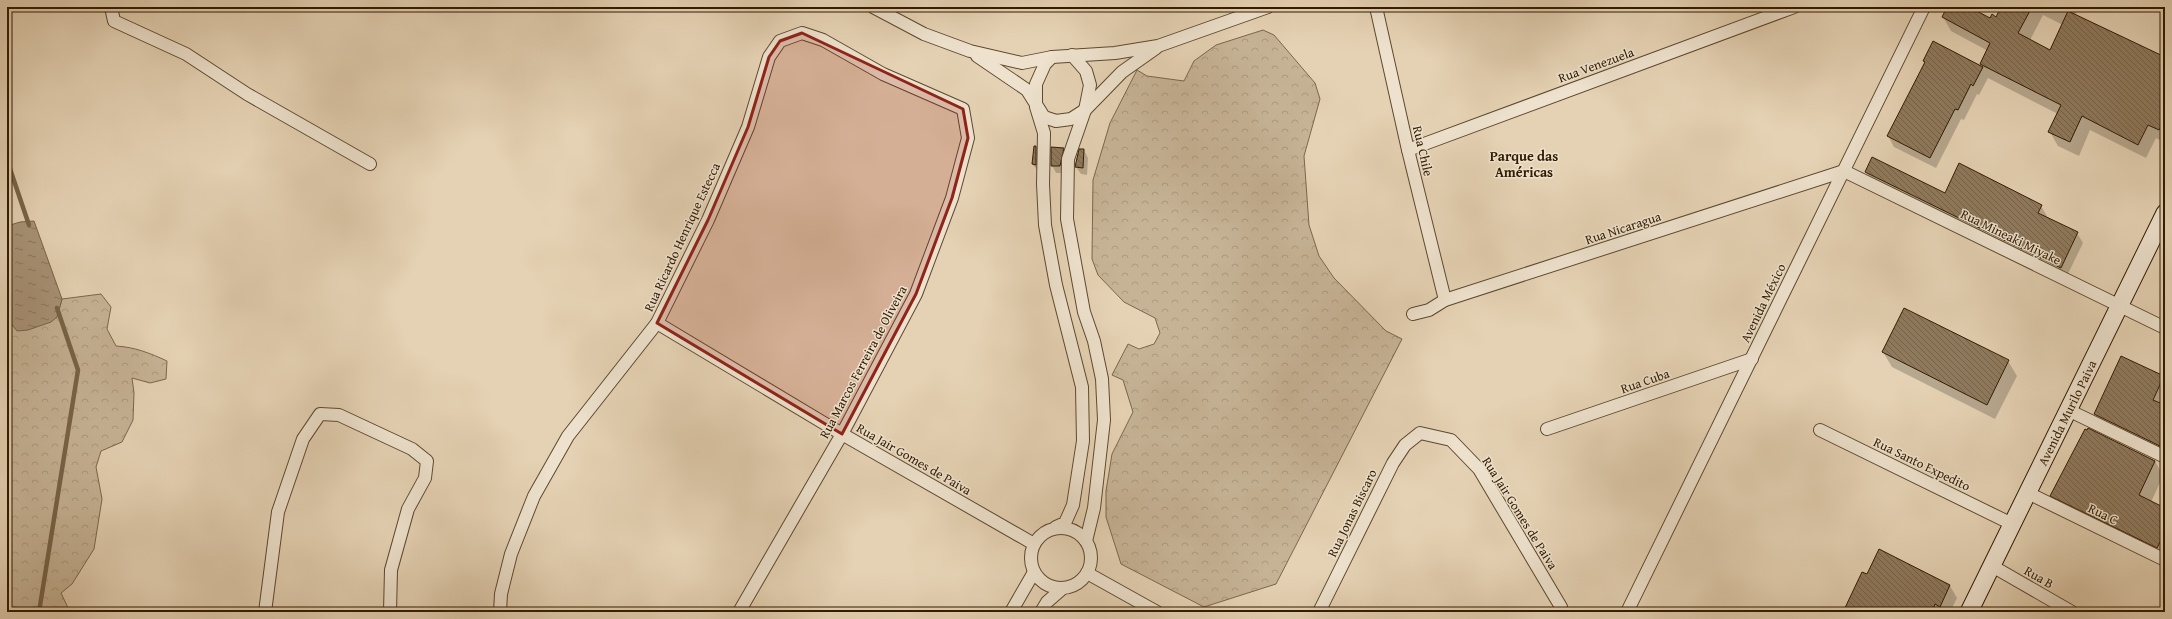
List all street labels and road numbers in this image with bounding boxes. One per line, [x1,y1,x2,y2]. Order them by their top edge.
street label: Rua Venezuela [1555,42,1637,88]
street label: Rua Chile [1408,124,1438,178]
street label: Rua Ricardo Henrique Estecca [639,159,725,315]
street label: Rua Mineaki Miyake [1958,204,2064,270]
street label: Rua Nicaragua [1583,207,1664,249]
street label: Avenida México [1736,260,1791,346]
street label: Rua Marcos Ferreira de Oliveira [815,281,912,442]
street label: Avenida Murilo Paiva [2033,356,2101,469]
street label: Rua Cuba [1618,364,1673,398]
street label: Rua Jair Gomes de Paiva [853,418,976,500]
street label: Rua Santo Expedito [1870,432,1974,496]
street label: Rua Jair Gomes de Paiva [1478,453,1563,574]
street label: Rua Jonas Biscaro [1323,466,1382,560]
street label: Rua C [2085,499,2121,529]
street label: Rua B [2021,561,2057,593]

